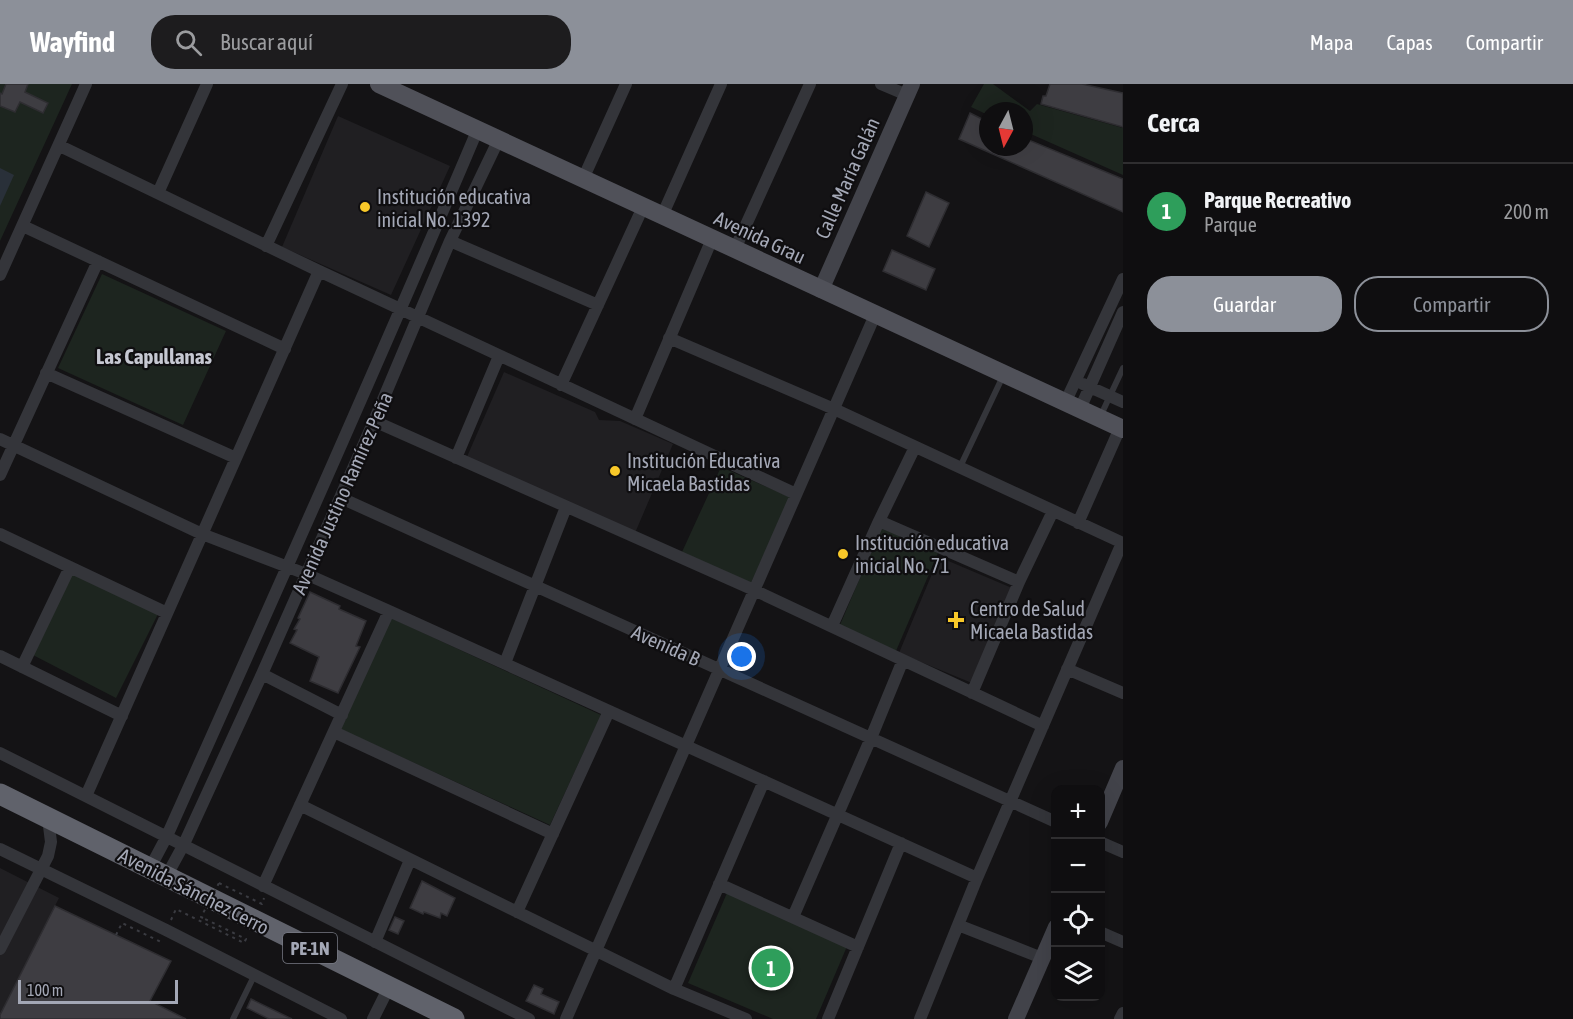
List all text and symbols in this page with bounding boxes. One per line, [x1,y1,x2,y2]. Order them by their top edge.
search box [151,15,571,69]
text: Wayfind [30,26,115,58]
icon: search [172,26,205,59]
text: Buscar aquí [220,29,313,55]
text: Mapa [1310,30,1353,54]
text: Capas [1386,30,1433,54]
text: Compartir [1466,30,1543,54]
north arrow [979,102,1033,156]
text: Cerca [1147,108,1200,138]
street label: Calle María Galán [810,114,884,242]
place label: Institución educativa inicial No. 1392 [377,185,531,231]
text: Parque Recreativo [1204,187,1351,213]
marker: Institución educativa inicial No. 1392 [358,200,372,214]
text: 1 [1162,200,1171,223]
text: 200 m [1504,200,1549,223]
street label: Avenida Grau [711,206,809,268]
text: Parque [1204,213,1257,236]
button: Guardar [1147,276,1342,332]
button: Compartir [1354,276,1549,332]
district label: Las Capullanas [96,344,212,368]
street label: Avenida Justino Ramírez Peña [287,388,397,598]
place label: Institución Educativa Micaela Bastidas [627,449,781,495]
marker: Institución Educativa Micaela Bastidas [608,464,622,478]
place label: Institución educativa inicial No. 71 [855,531,1009,577]
marker: Institución educativa inicial No. 71 [836,547,850,561]
place label: Centro de Salud Micaela Bastidas [970,597,1093,643]
marker: Centro de Salud Micaela Bastidas [947,611,965,629]
street label: Avenida B [628,620,704,670]
your location [727,642,756,671]
map controls [1051,785,1105,1001]
button: + [1051,785,1105,839]
button: − [1051,839,1105,893]
street label: Avenida Sánchez Cerro [115,843,273,939]
button: locate [1051,893,1105,947]
road number: PE-1N [283,933,337,963]
pin: 1 [752,946,790,990]
button: layers [1051,947,1105,1001]
scale bar [18,977,178,1004]
text: 100 m [27,981,63,999]

